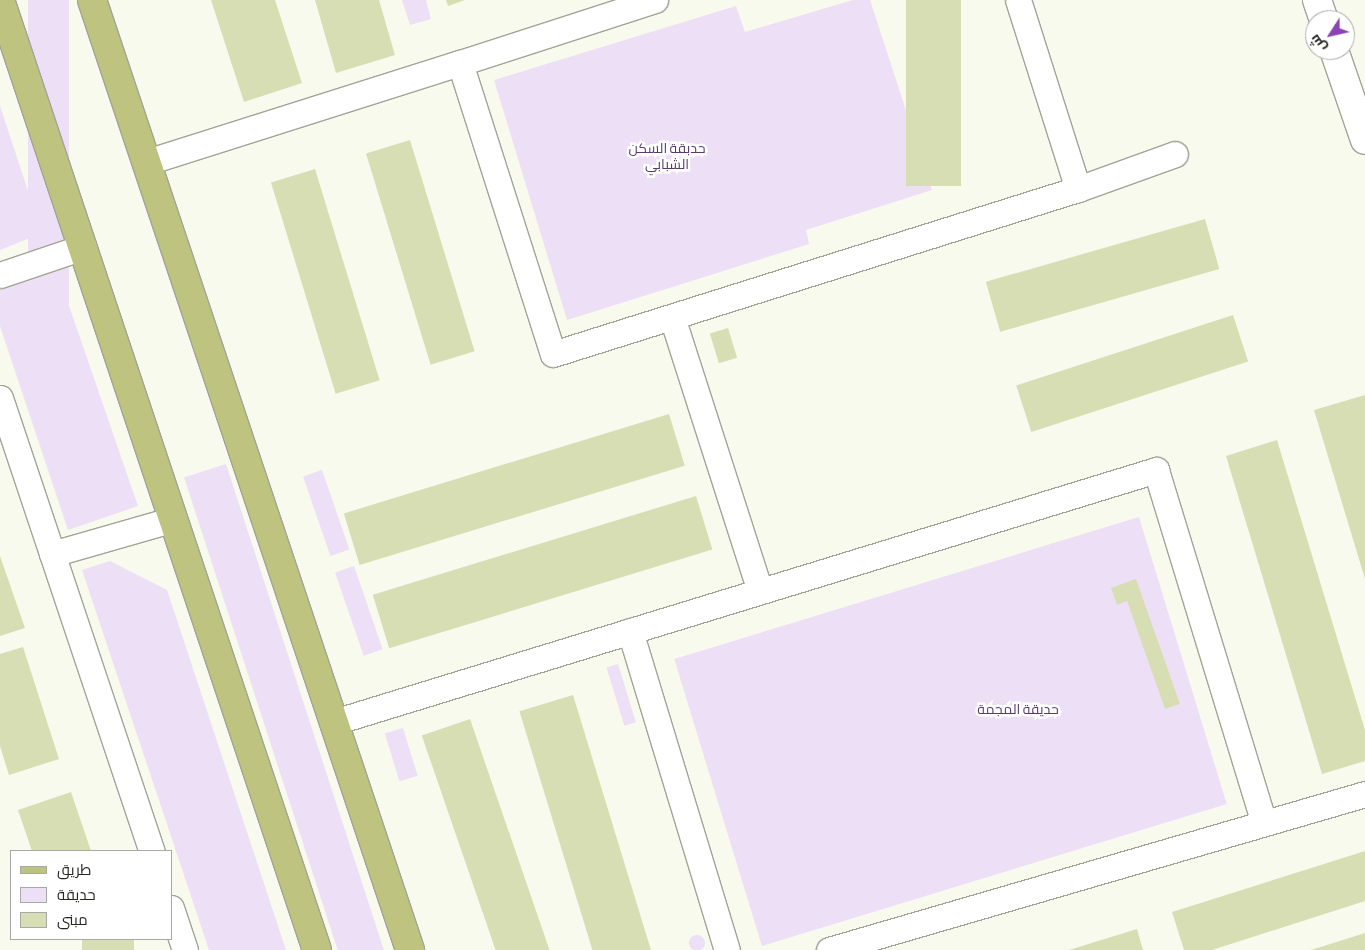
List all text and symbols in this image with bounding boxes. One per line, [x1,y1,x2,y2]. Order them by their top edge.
north arrow [1305,10,1355,60]
text: ش [1308,32,1329,54]
park label: حدبقة السكن الشبابي [629,141,705,174]
park label: حديقة المجمة [977,702,1059,718]
legend [10,850,172,940]
text: طريق [57,863,91,878]
text: حديقة [57,888,96,903]
text: مبنى [57,913,88,928]

